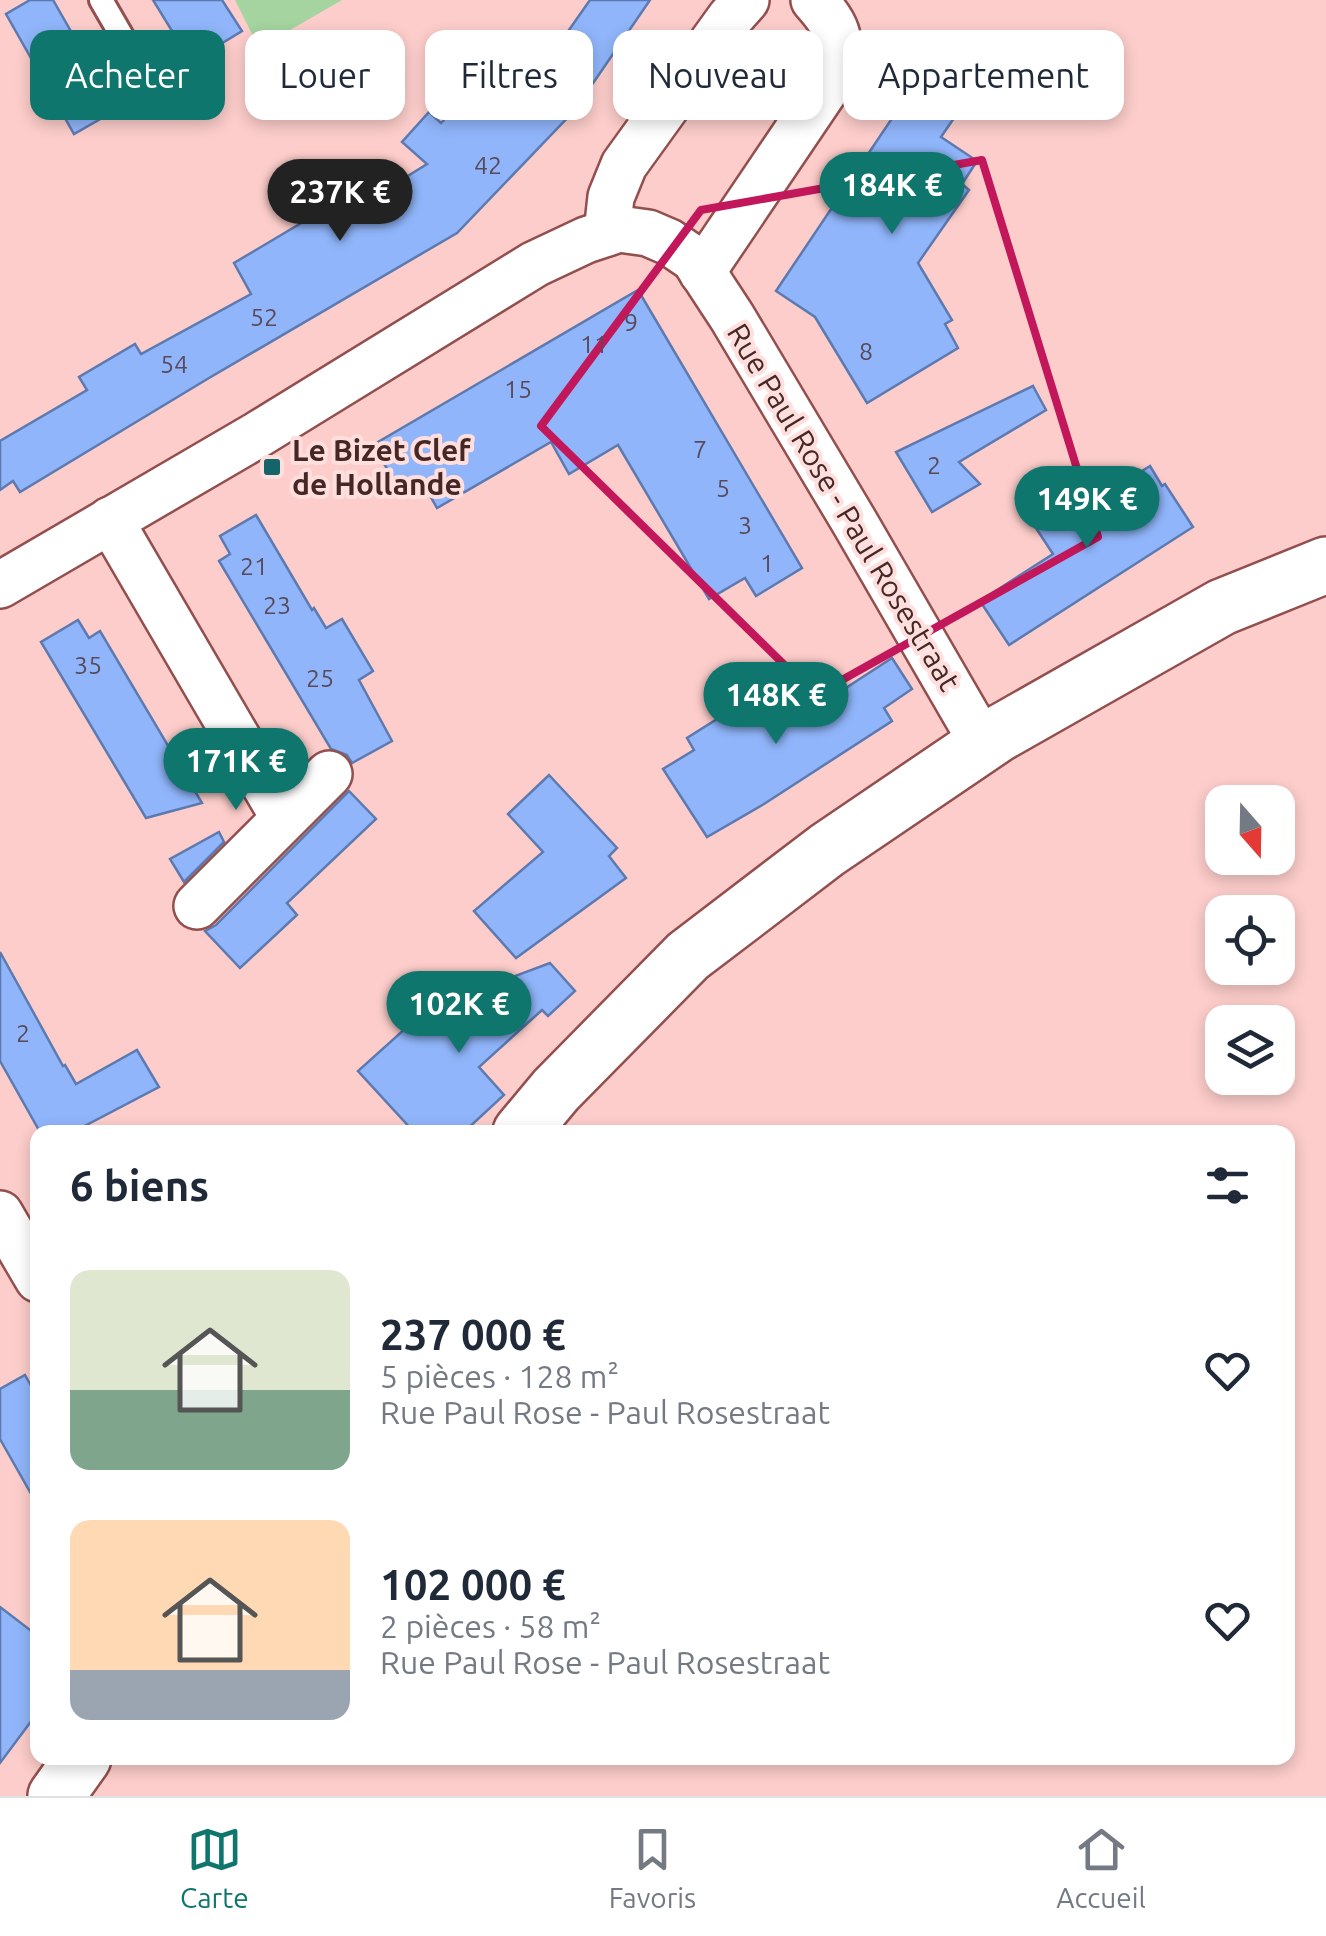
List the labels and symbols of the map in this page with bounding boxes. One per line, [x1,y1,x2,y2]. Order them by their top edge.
house number: 42 [474,151,502,179]
pin: 184K € [811,152,973,237]
pin: 237K € [259,159,421,244]
house number: 52 [250,303,278,331]
house number: 9 [624,308,638,336]
street label: Rue Paul Rose - Paul Rosestraat [721,317,967,697]
house number: 11 [580,330,608,358]
house number: 8 [859,337,873,365]
house number: 54 [160,350,188,378]
house number: 15 [504,375,532,403]
place label: Le Bizet Clef de Hollande [292,433,471,501]
house number: 7 [693,435,707,463]
house number: 2 [927,451,941,479]
marker: Le Bizet Clef de Hollande [261,456,283,478]
pin: 149K € [1006,466,1168,551]
house number: 5 [716,474,730,502]
house number: 3 [738,511,752,539]
house number: 1 [760,549,774,577]
house number: 21 [240,552,268,580]
house number: 23 [263,591,291,619]
house number: 35 [74,651,102,679]
pin: 148K € [695,662,857,747]
house number: 25 [306,664,334,692]
pin: 171K € [155,728,317,813]
north arrow [1205,785,1295,875]
pin: 102K € [378,971,540,1056]
house number: 2 [16,1019,30,1047]

